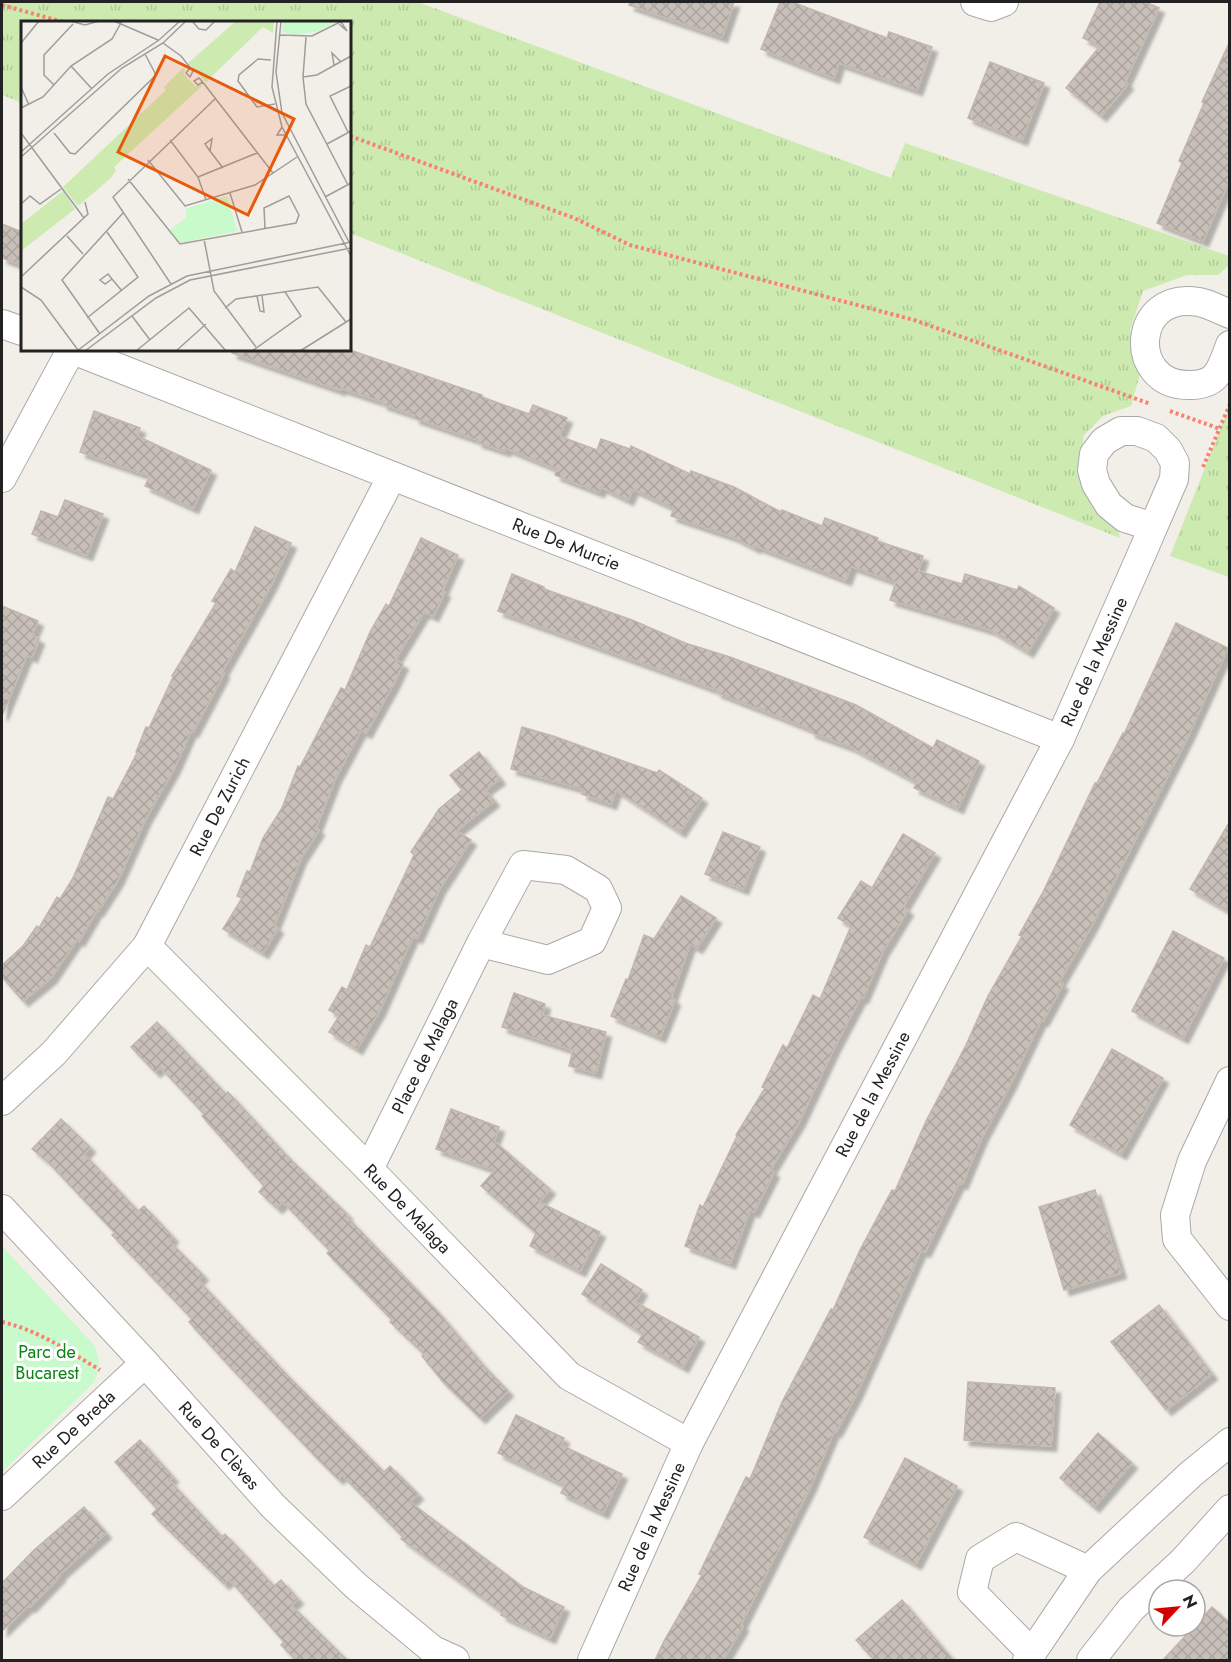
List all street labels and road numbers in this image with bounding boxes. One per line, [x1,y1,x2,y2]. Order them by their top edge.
street label: Rue De Murcie [508,511,624,577]
street label: Rue de la Messine [1054,593,1134,731]
street label: Rue De Zurich [183,752,256,861]
street label: Place de Malaga [385,994,465,1118]
street label: Rue de la Messine [829,1027,917,1162]
street label: Rue De Malaga [358,1158,457,1260]
street label: Rue De Breda [26,1384,121,1475]
street label: Rue De Clèves [172,1396,266,1496]
street label: Rue de la Messine [611,1458,692,1596]

